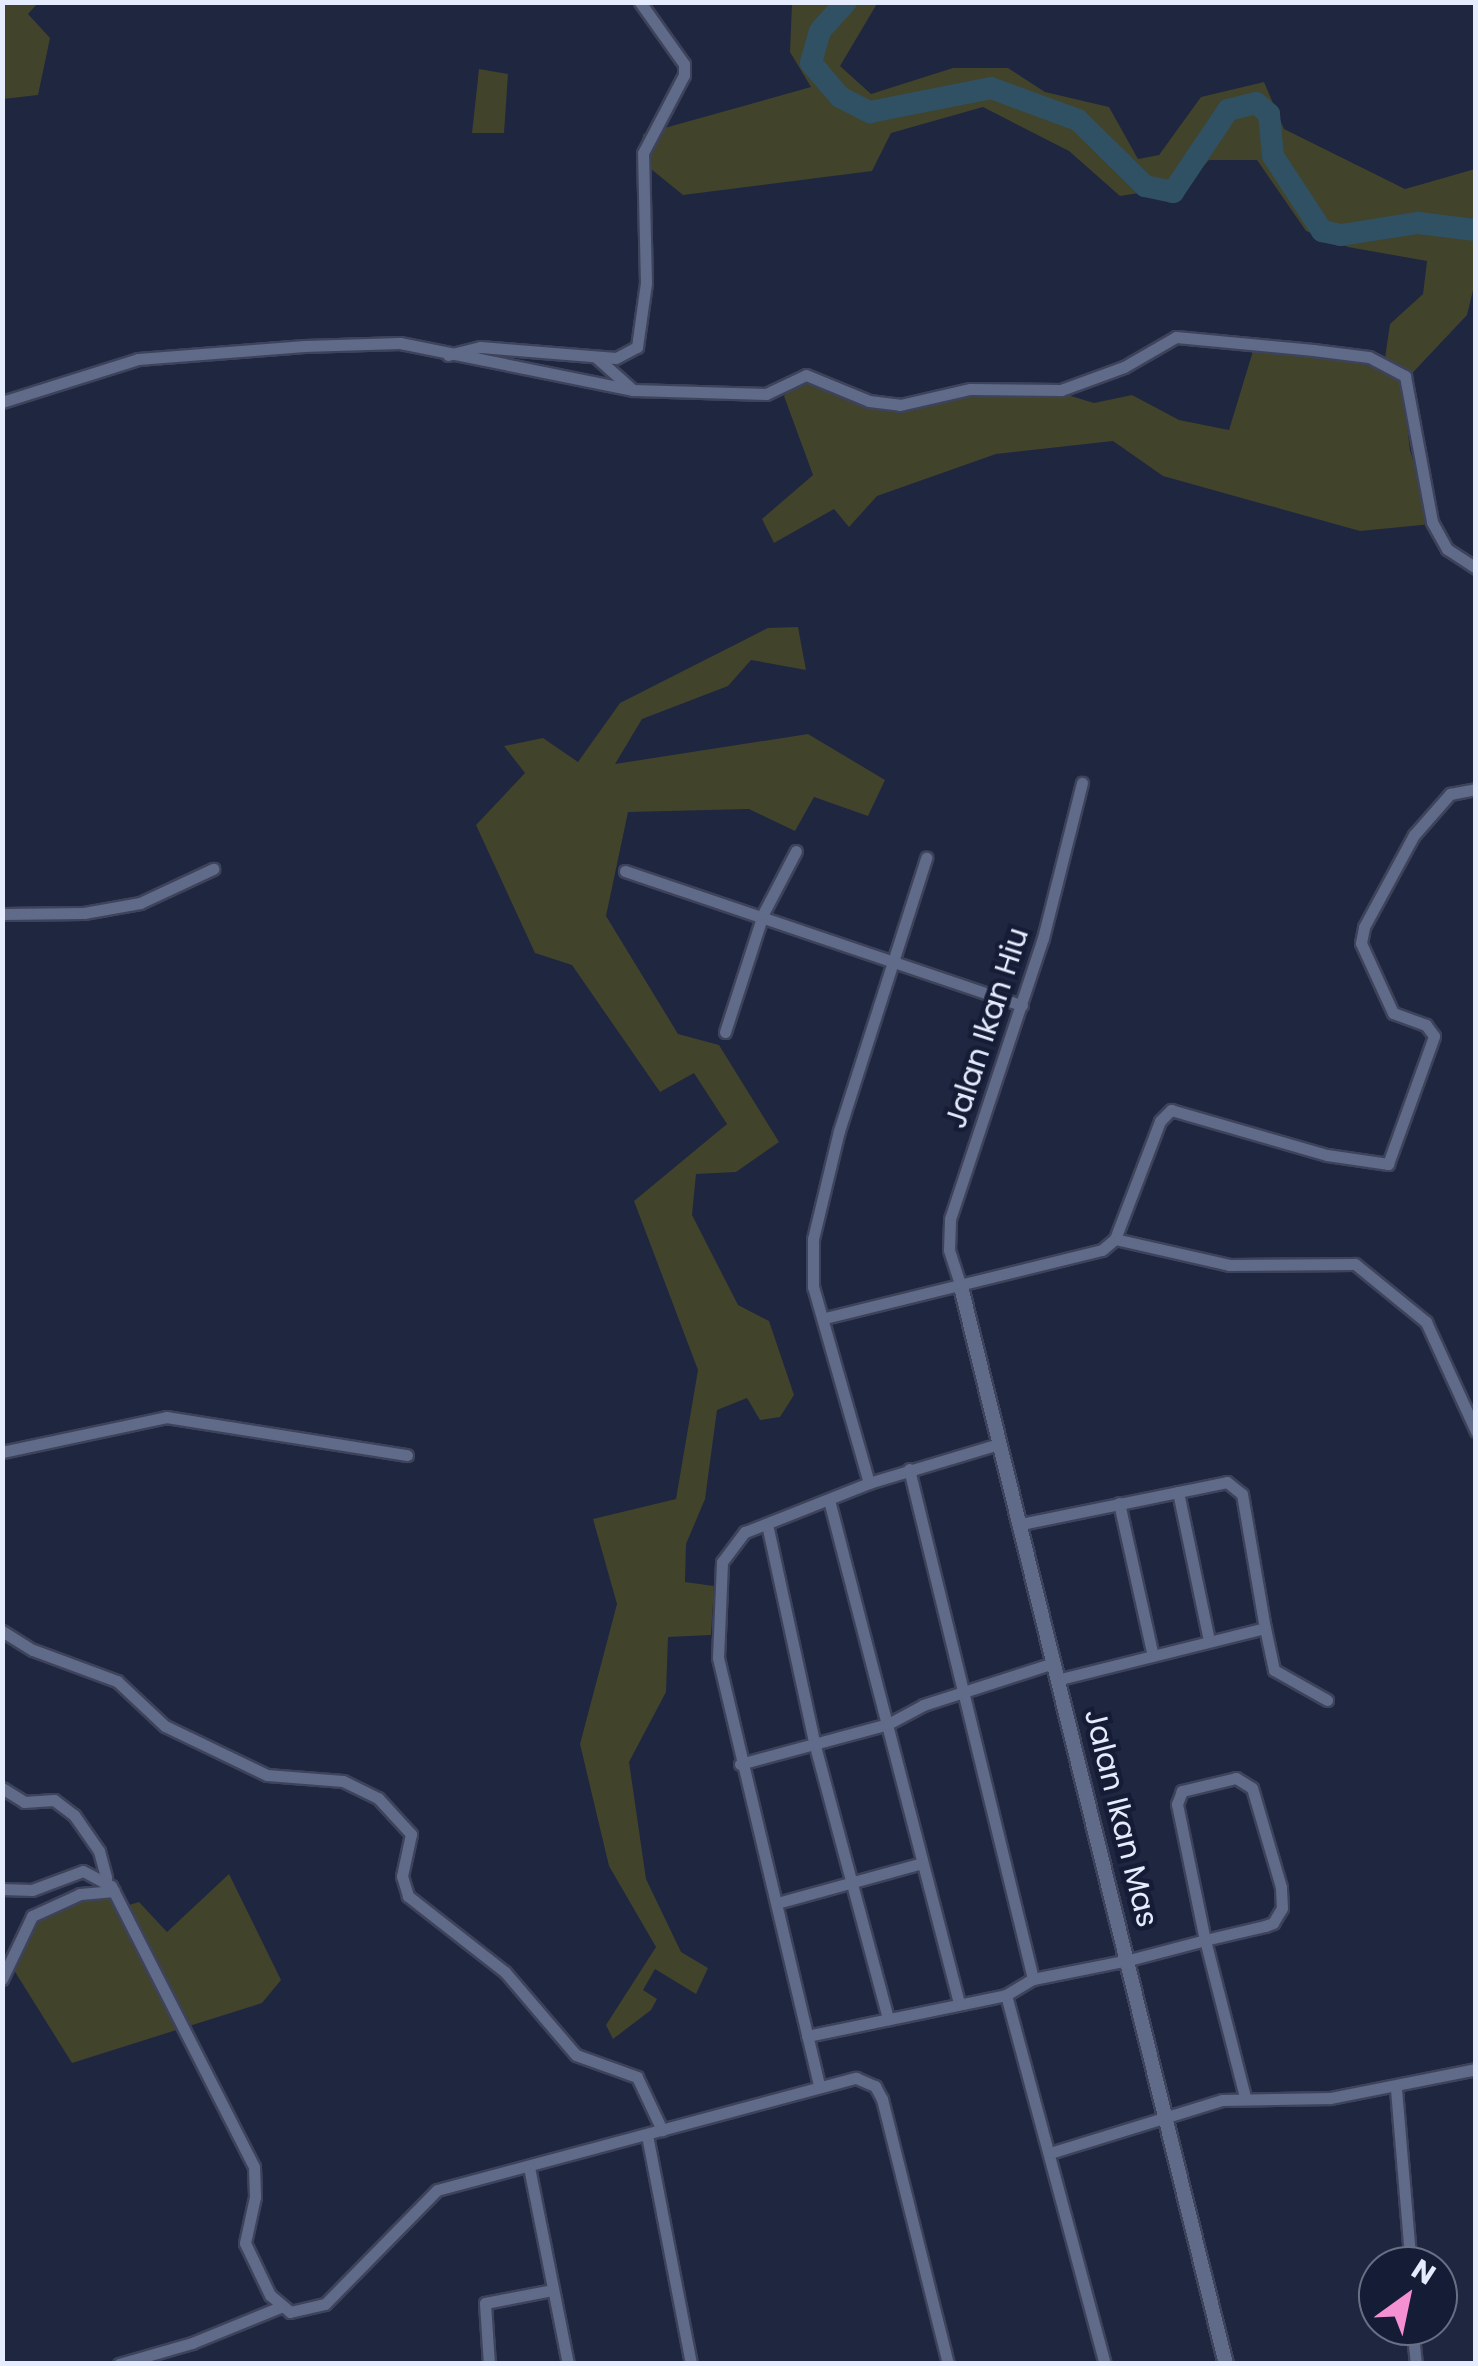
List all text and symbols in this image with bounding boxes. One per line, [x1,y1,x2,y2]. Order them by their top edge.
street label: Jalan Ikan Hiu [938,923,1036,1133]
street label: Jalan Ikan Mas [1077,1705,1165,1931]
north arrow [1358,2246,1458,2346]
text: N [1404,2250,1443,2294]

